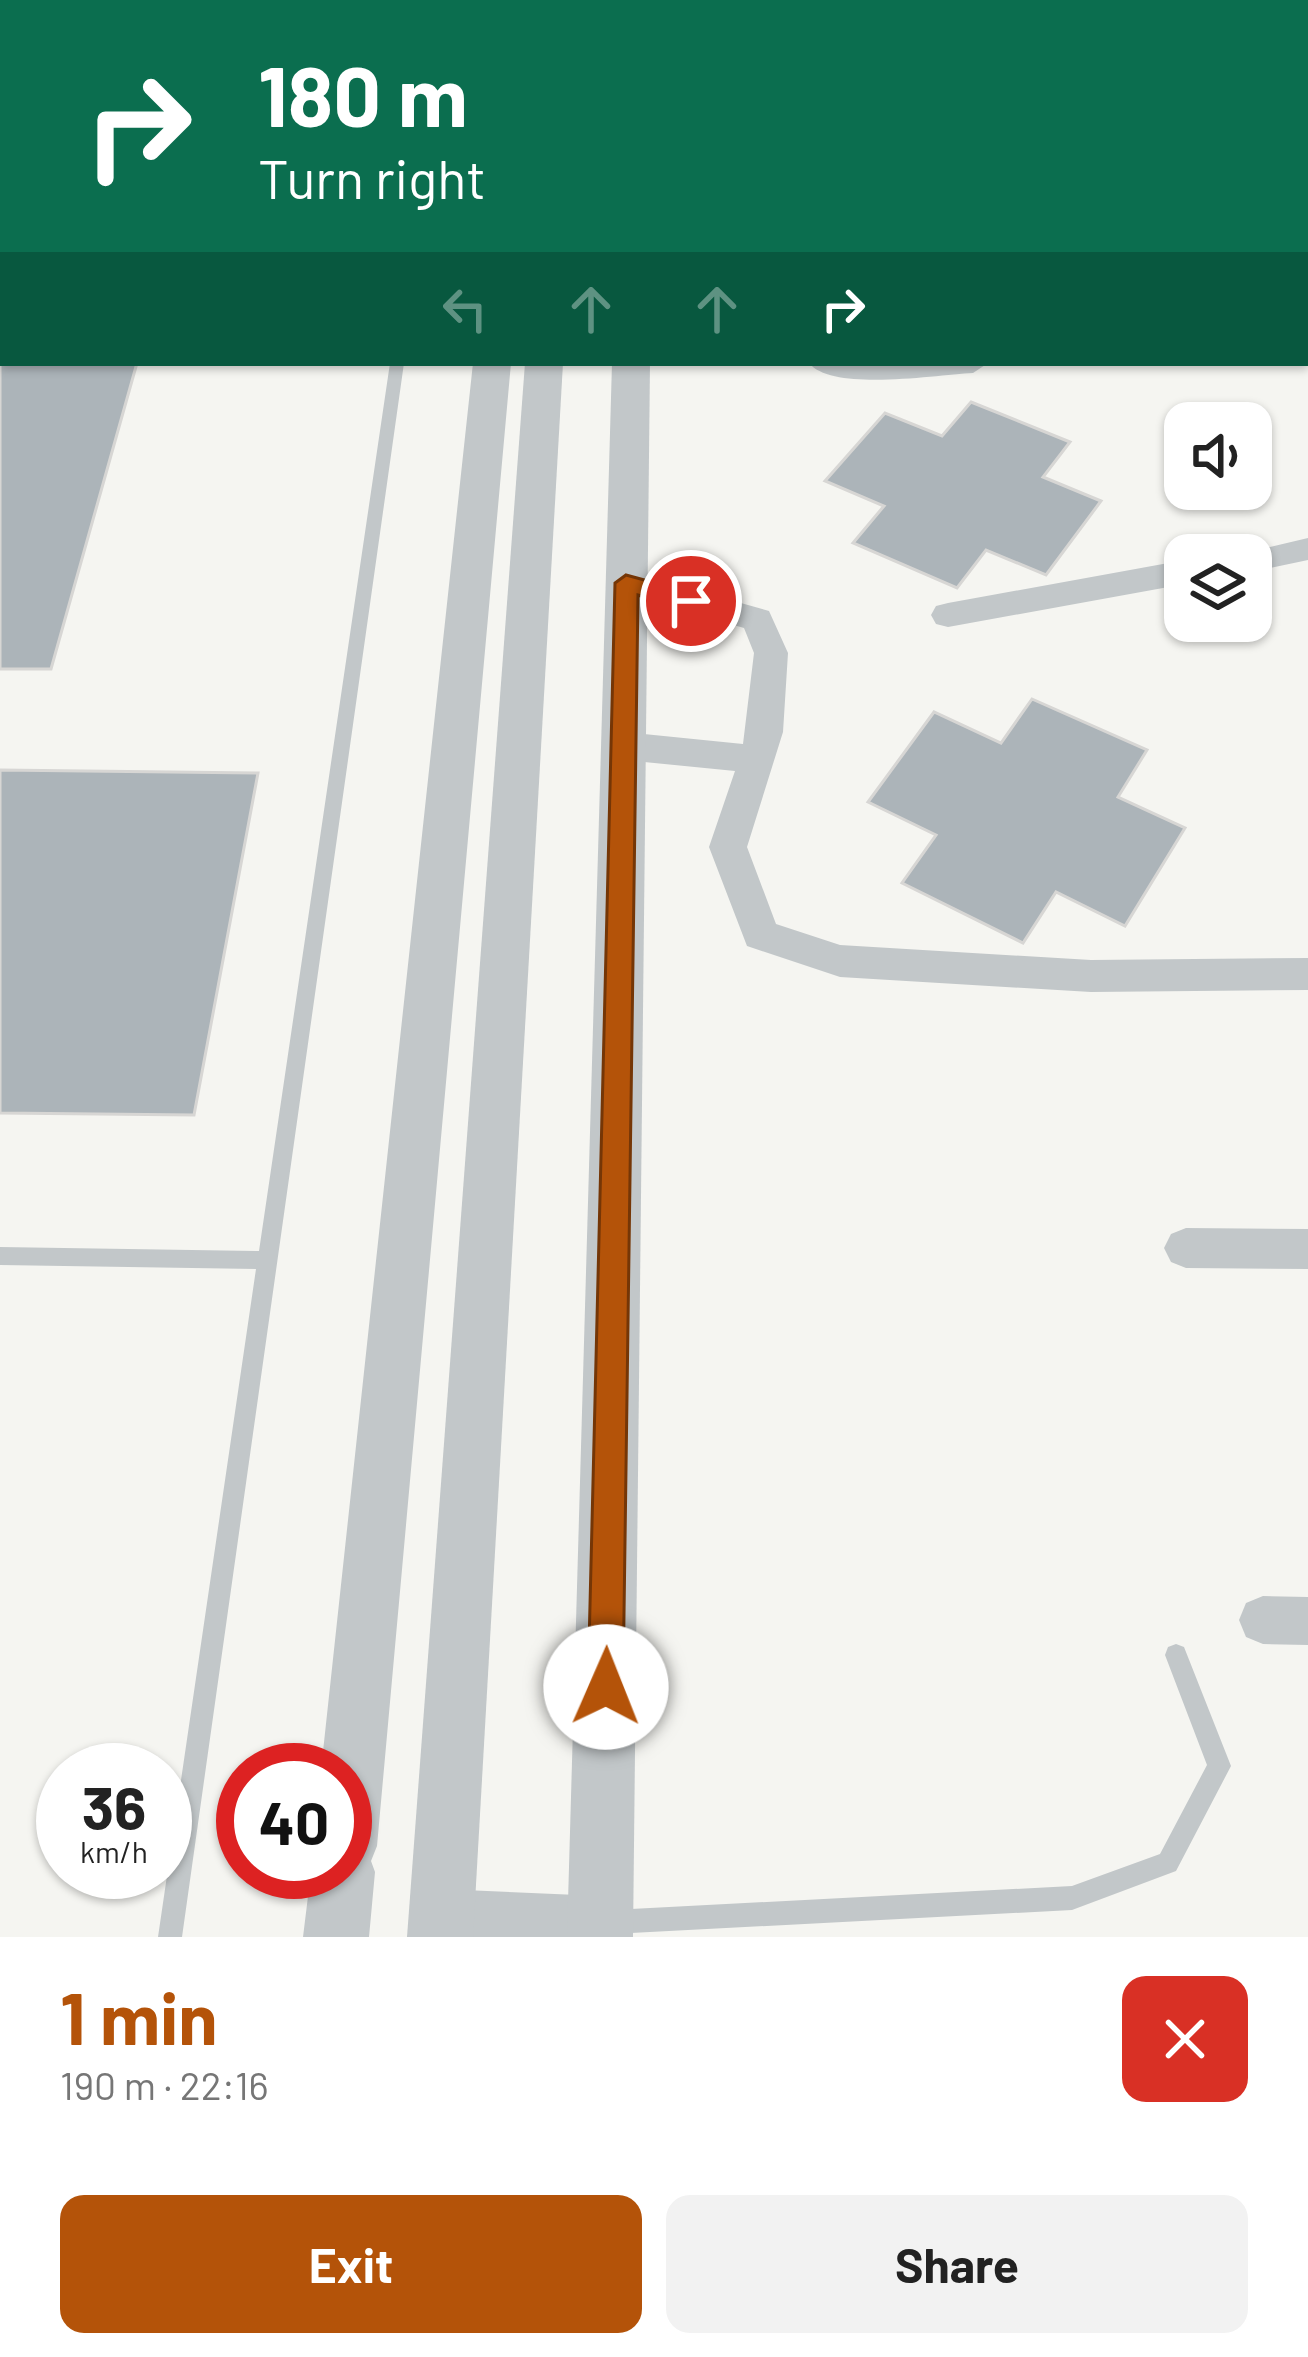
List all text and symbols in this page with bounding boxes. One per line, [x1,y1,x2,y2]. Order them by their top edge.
text: 180 m [258,43,468,144]
icon: right [60,48,216,204]
text: Turn right [258,145,486,210]
icon: left [432,276,498,342]
icon: ahead [558,276,624,342]
icon: ahead [684,276,750,342]
icon: right [810,276,876,342]
map controls [1164,402,1272,642]
button: sound [1164,402,1272,510]
button: layers [1164,534,1272,642]
pin [640,550,742,652]
icon: arrive [658,568,724,634]
position arrow [543,1624,669,1750]
speed limit sign: 40 [216,1743,372,1899]
text: 36 [82,1770,146,1842]
text: km/h [80,1833,148,1869]
text: 1 min [60,1973,218,2059]
button: close [1122,1976,1248,2102]
text: 190 m · 22:16 [60,2061,269,2108]
button: Exit [60,2195,642,2333]
button: Share [666,2195,1248,2333]

